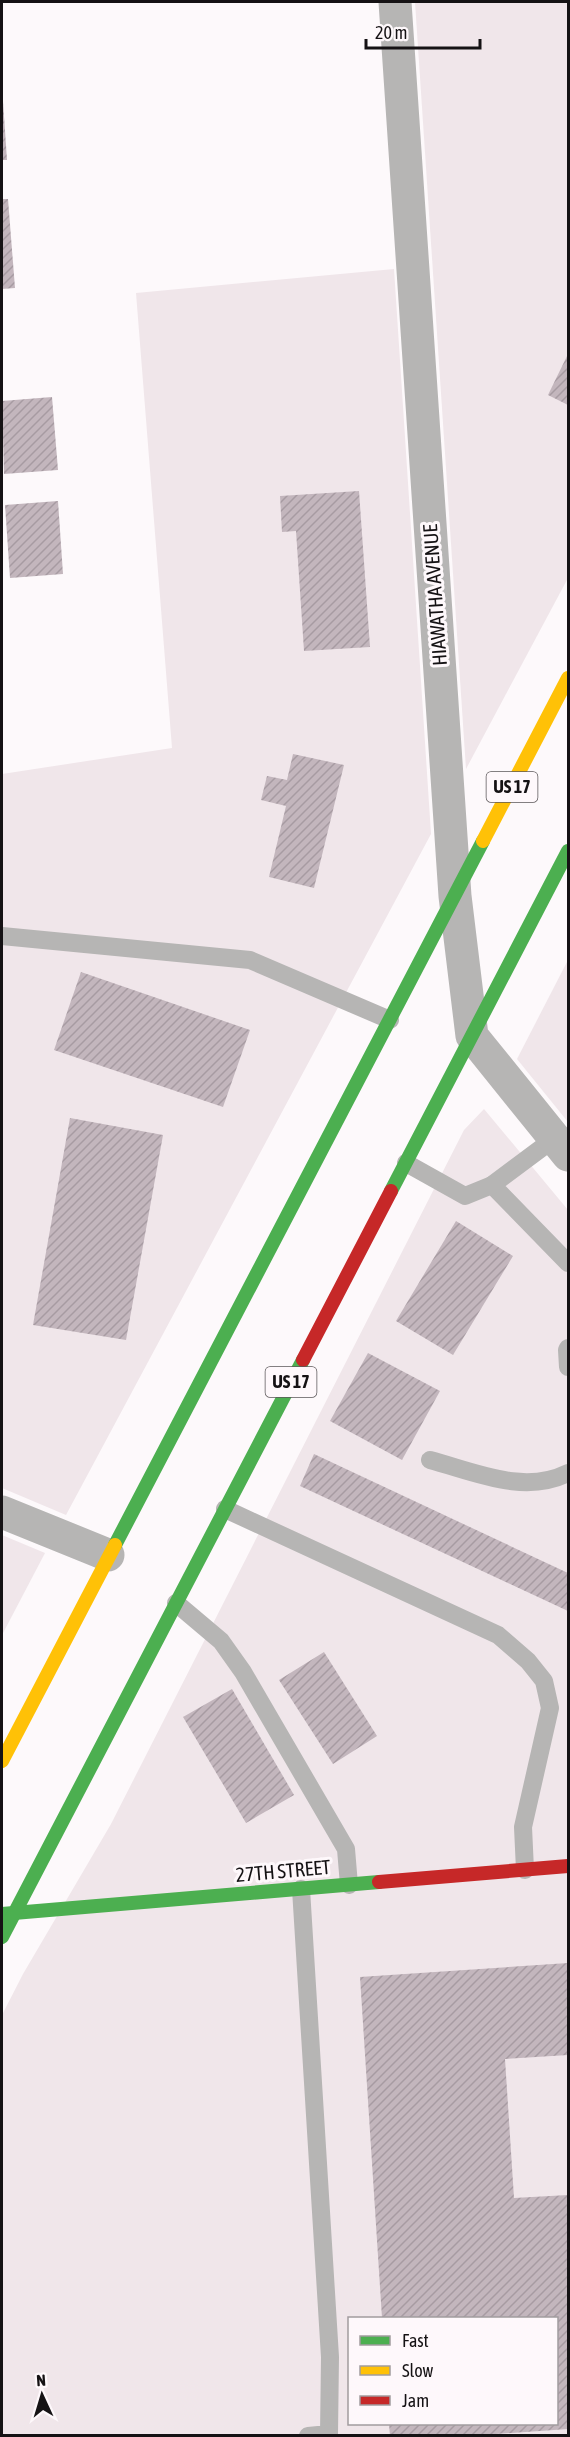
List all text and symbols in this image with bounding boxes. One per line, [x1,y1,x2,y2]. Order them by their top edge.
scale bar [366,12,480,50]
text: 20 m [375,22,407,43]
street label: HIAWATHA AVENUE [418,523,451,667]
road number: US 17 [486,772,538,802]
road number: US 17 [266,1367,316,1397]
street label: 27TH STREET [235,1855,331,1886]
legend [348,2317,558,2425]
text: Fast [402,2330,429,2351]
text: Slow [402,2360,433,2381]
north arrow [12,2365,72,2425]
text: N [36,2371,46,2389]
text: Jam [402,2390,429,2411]

